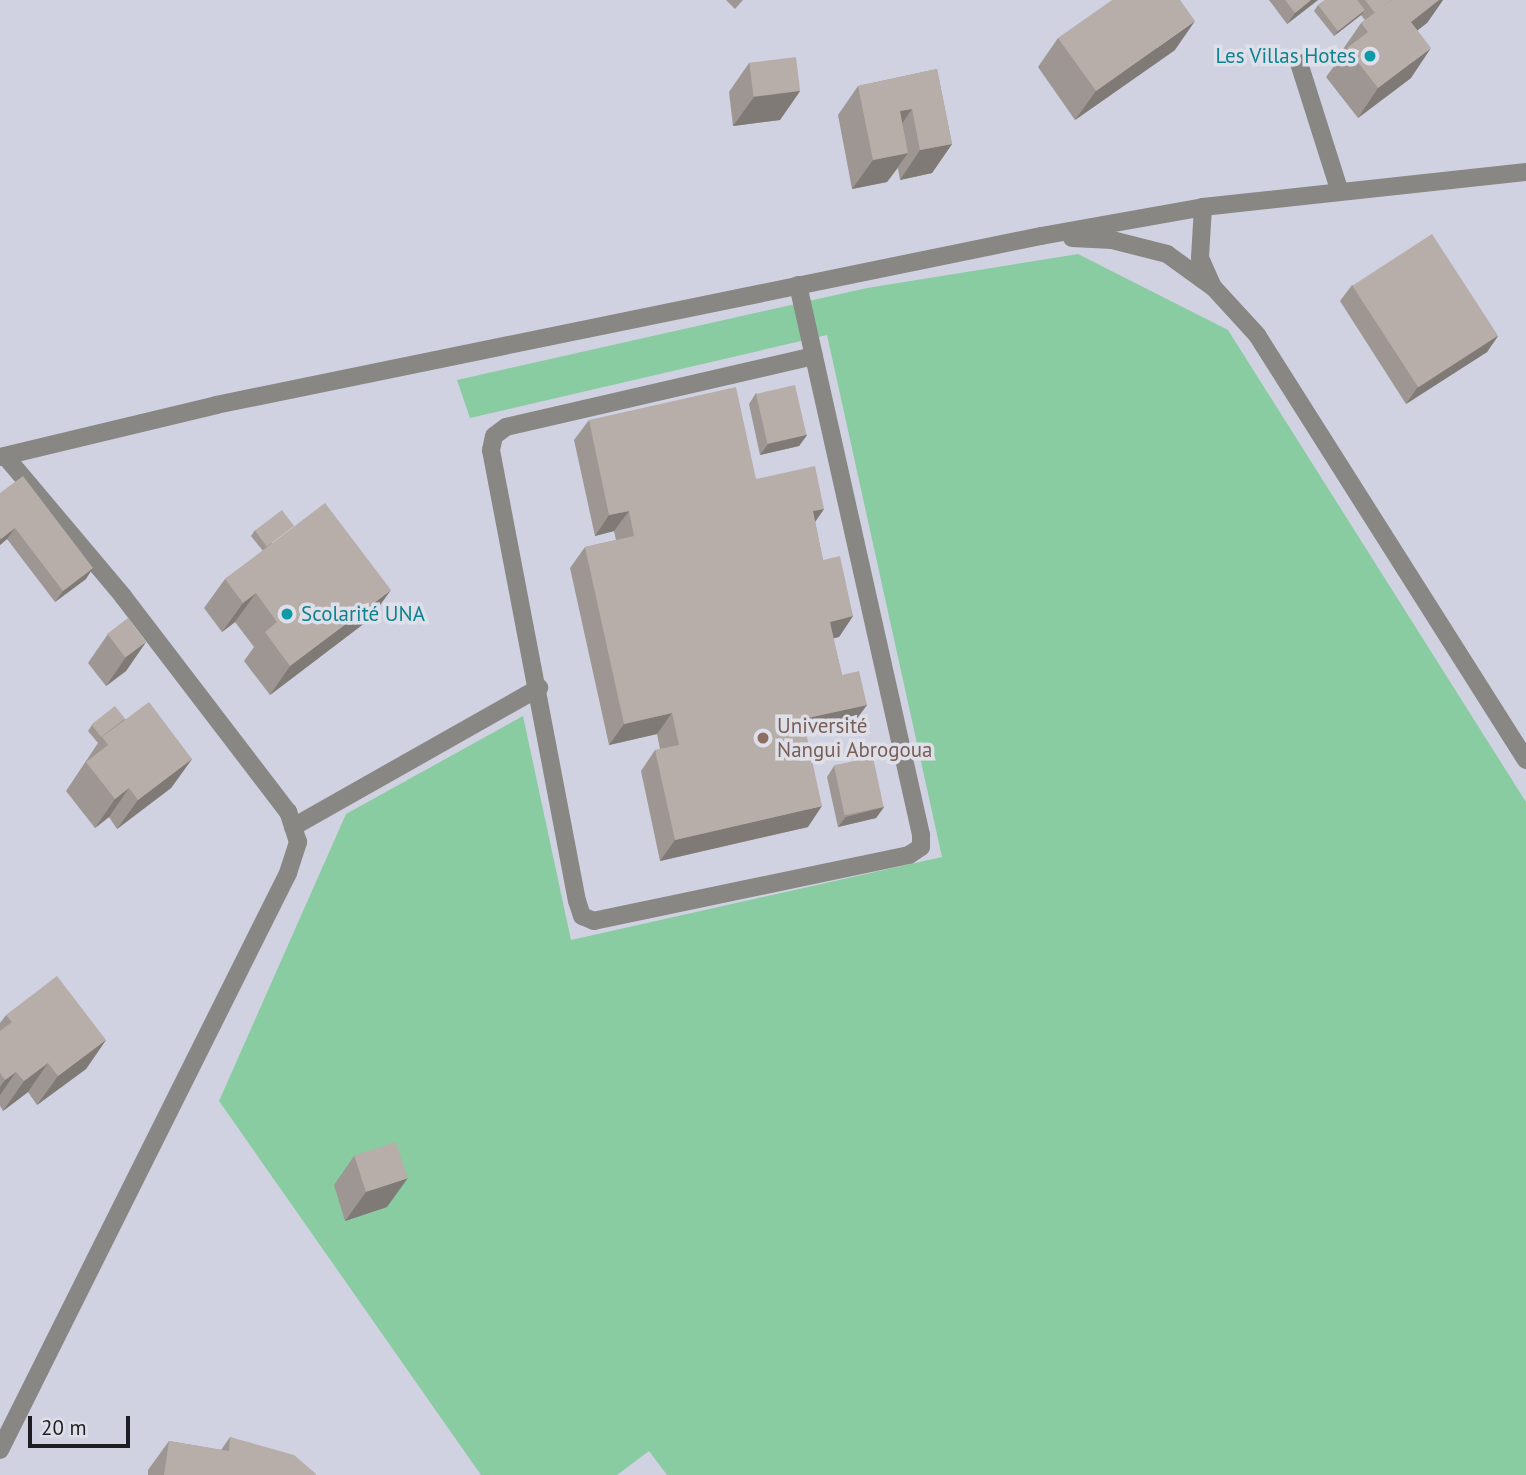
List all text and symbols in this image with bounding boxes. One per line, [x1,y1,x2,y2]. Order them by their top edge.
place label: Les Villas Hotes [1215,43,1356,69]
marker: Les Villas Hotes [1362,48,1378,64]
place label: Scolarité UNA [301,601,425,627]
marker: Scolarité UNA [279,606,295,622]
place label: Université Nangui Abrogoua [777,713,933,763]
marker: Université Nangui Abrogoua [755,730,771,746]
scale bar [32,1402,133,1446]
text: 20 m [41,1414,87,1441]

